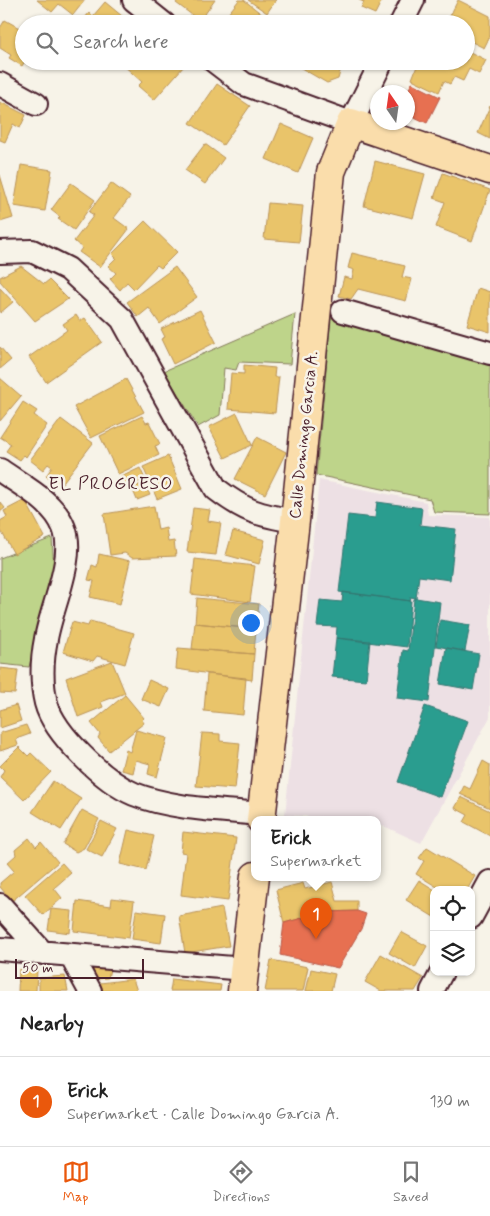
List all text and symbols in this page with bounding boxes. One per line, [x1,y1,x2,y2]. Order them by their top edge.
search box [15,15,475,70]
icon: search [33,29,61,57]
text: Search here [73,30,169,55]
north arrow [370,85,415,130]
street label: Calle Domingo Garcia A. [285,350,323,520]
district label: EL PROGRESO [49,472,173,496]
your location [238,610,264,636]
popup [251,816,381,881]
text: Erick [270,826,311,851]
text: Supermarket [270,851,362,872]
map controls [430,886,475,976]
button: locate [430,886,475,931]
pin: 1 [300,898,332,939]
button: layers [430,931,475,976]
scale bar [15,956,144,979]
text: 50 m [22,959,53,977]
text: Nearby [20,1010,84,1038]
text: Erick [67,1079,108,1104]
text: 1 [32,1091,40,1112]
text: 130 m [429,1091,470,1112]
text: Supermarket · Calle Domingo Garcia A. [67,1104,339,1125]
tab: Map [62,1158,90,1206]
tab: Directions [213,1158,270,1206]
tab: Saved [393,1158,428,1206]

